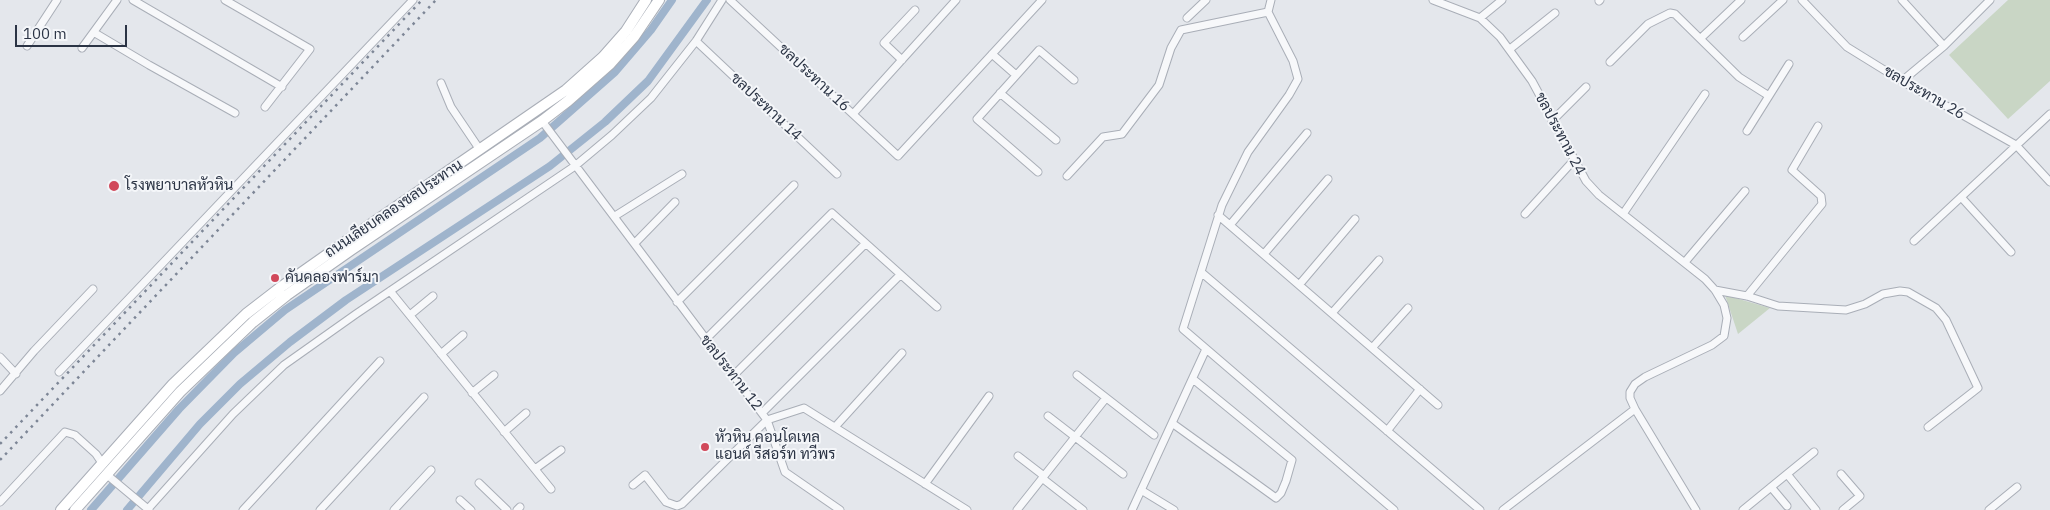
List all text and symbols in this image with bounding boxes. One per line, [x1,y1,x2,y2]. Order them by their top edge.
scale bar [18,15,130,47]
text: 100 m [23,24,67,43]
street label: ชลประทาน 16 [775,40,853,116]
street label: ชลประทาน 26 [1880,62,1968,124]
street label: ชลประทาน 14 [727,69,805,145]
street label: ชลประทาน 24 [1531,90,1589,178]
street label: ถนนเลียบคลองชลประทาน [322,156,466,262]
place label: โรงพยาบาลหัวหิน [125,177,233,195]
marker: โรงพยาบาลหัวหิน [107,179,121,193]
place label: คันคลองฟาร์มา [285,269,379,287]
marker: คันคลองฟาร์มา [269,272,281,284]
street label: ชลประทาน 12 [696,332,766,414]
place label: หัวหิน คอนโดเทล แอนด์ รีสอร์ท ทวีพร [715,429,835,464]
marker: หัวหิน คอนโดเทล แอนด์ รีสอร์ท ทวีพร [699,441,711,453]

